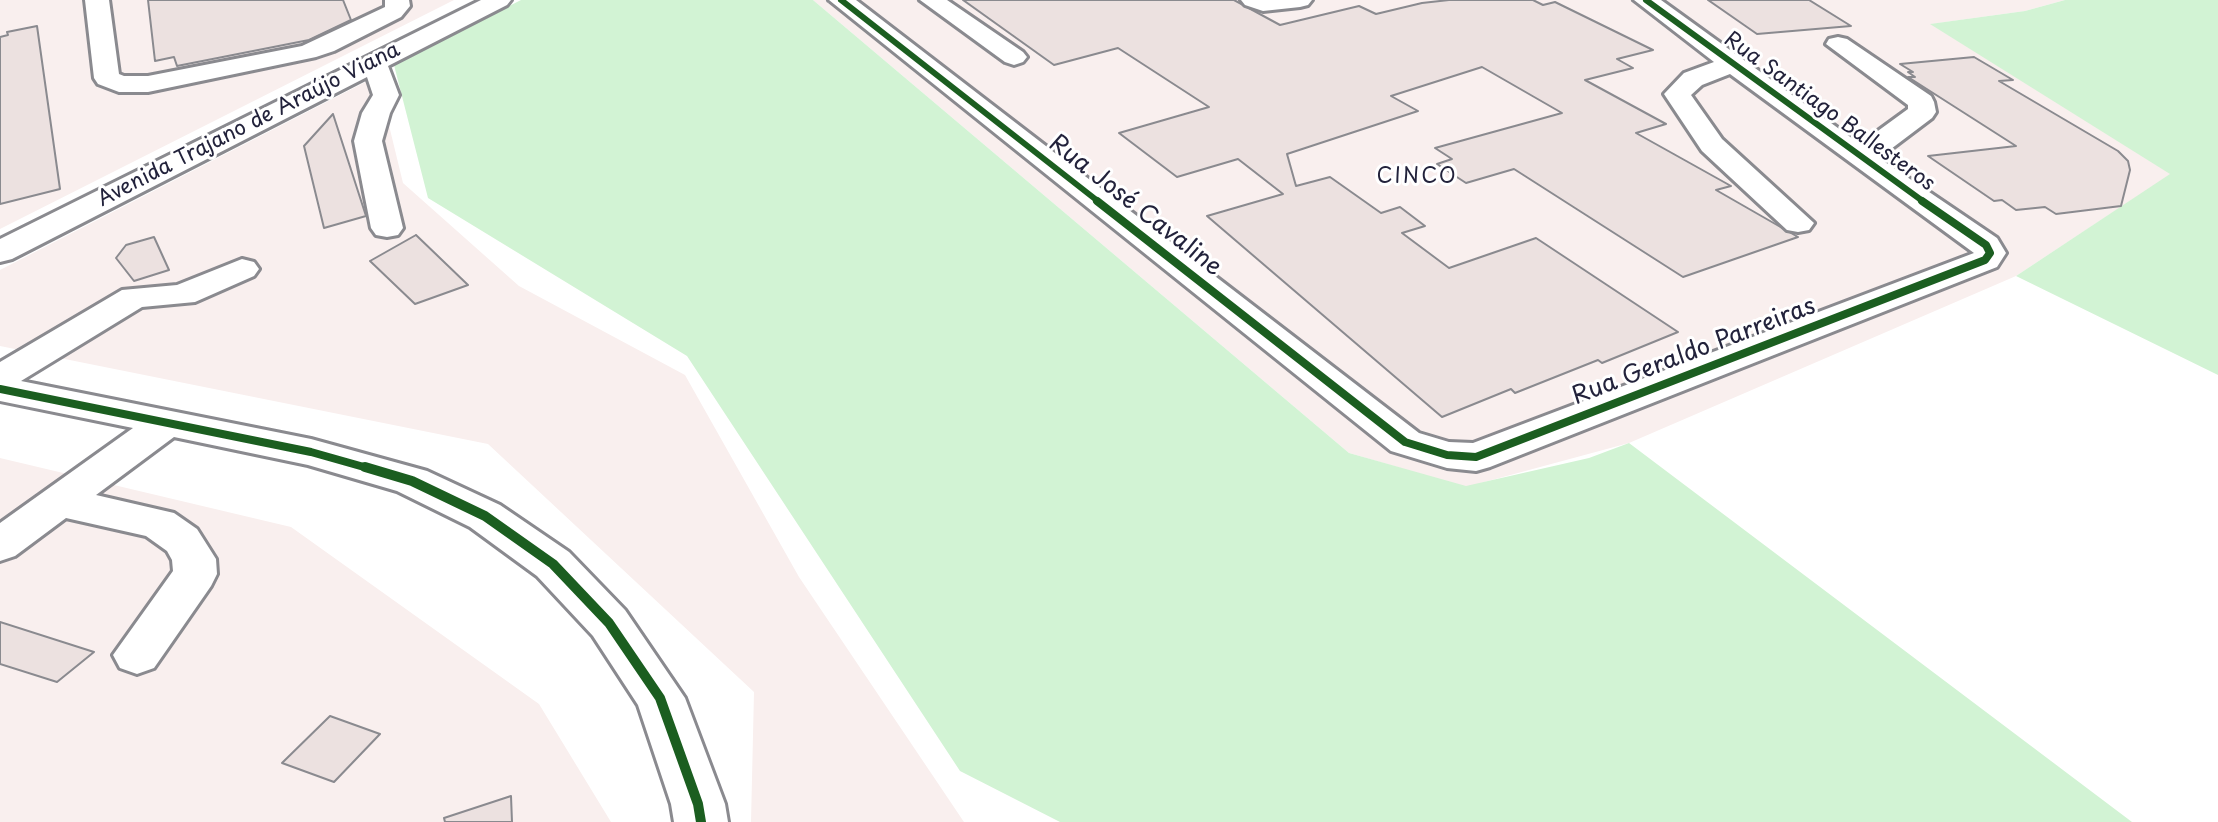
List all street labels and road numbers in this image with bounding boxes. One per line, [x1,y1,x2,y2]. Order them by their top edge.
street label: Rua Santiago Ballesteros [1719,27,1939,197]
street label: Avenida Trajano de Araújo Viana [94,38,404,212]
street label: Rua José Cavaline [1043,129,1227,283]
street label: Rua Geraldo Parreiras [1568,292,1820,412]

